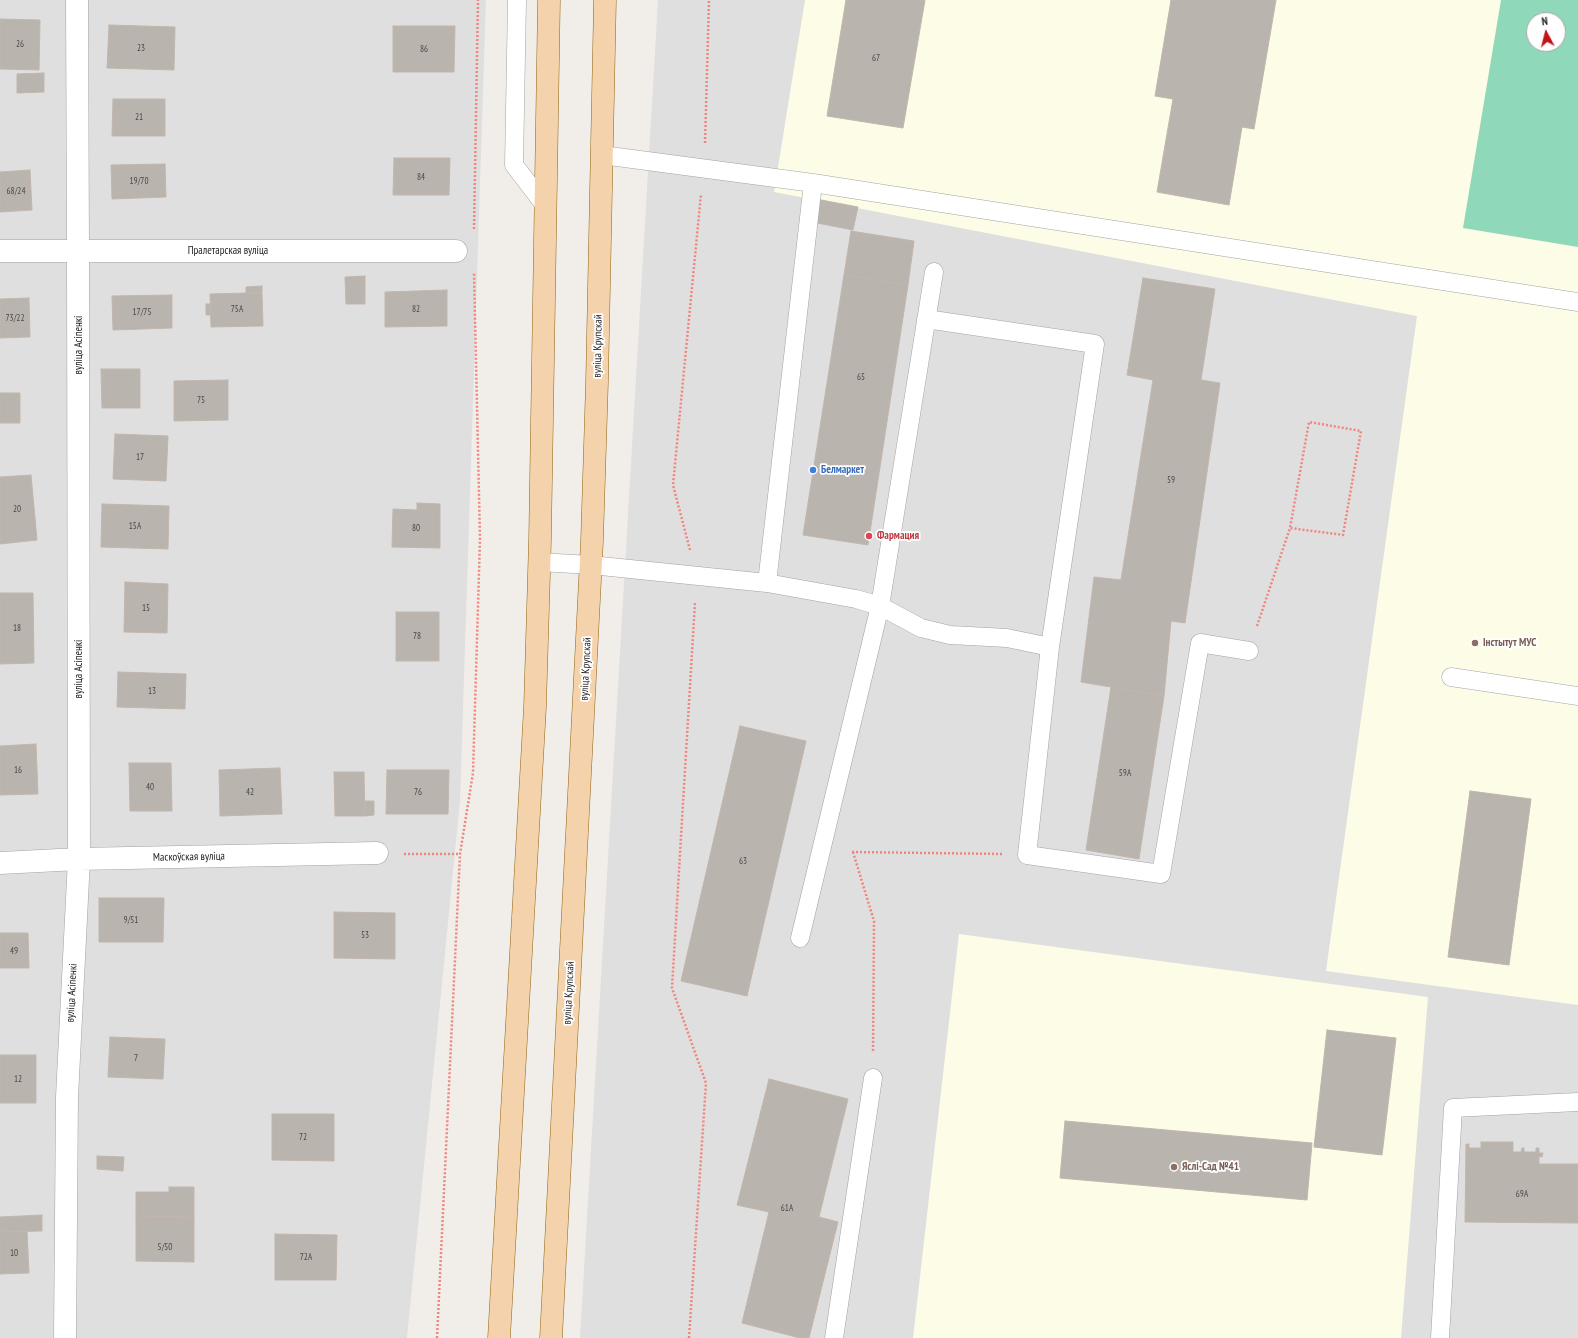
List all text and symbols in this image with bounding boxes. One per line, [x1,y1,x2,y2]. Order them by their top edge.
north arrow [1526,12,1566,52]
text: N [1541,14,1548,28]
house number: 26 [16,39,24,49]
house number: 23 [137,43,145,53]
house number: 86 [420,44,428,54]
house number: 67 [872,53,880,63]
house number: 21 [135,112,143,122]
house number: 84 [417,172,425,182]
house number: 19/70 [130,176,148,186]
house number: 68/24 [7,186,25,196]
street label: Пралетарская вуліца [188,244,268,258]
house number: 75А [231,304,243,314]
house number: 82 [412,304,420,314]
house number: 17/75 [133,307,151,317]
house number: 73/22 [6,313,24,323]
street label: вуліца Крупскай [591,314,605,378]
street label: вуліца Асіпенкі [72,316,86,374]
house number: 65 [857,372,865,382]
house number: 75 [197,395,205,405]
house number: 17 [136,452,144,462]
place label: Белмаркет [821,463,864,477]
marker: Белмаркет [808,465,818,475]
house number: 59 [1167,475,1175,485]
house number: 20 [13,504,21,514]
house number: 15А [129,521,141,531]
house number: 80 [412,523,420,533]
place label: Фармация [877,529,919,543]
marker: Фармация [864,531,874,541]
house number: 15 [142,603,150,613]
house number: 18 [13,623,21,633]
house number: 78 [413,631,421,641]
place label: Інстытут МУС [1483,636,1536,650]
street label: вуліца Крупскай [578,637,594,701]
marker: Інстытут МУС [1470,638,1480,648]
street label: вуліца Асіпенкі [72,640,86,698]
house number: 13 [148,686,156,696]
house number: 16 [14,765,22,775]
house number: 59А [1119,768,1131,778]
house number: 40 [146,782,154,792]
house number: 42 [246,787,254,797]
house number: 76 [414,787,422,797]
street label: Маскоўская вуліца [153,850,225,864]
house number: 63 [739,856,747,866]
house number: 9/51 [124,915,138,925]
house number: 53 [361,930,369,940]
house number: 49 [10,946,18,956]
street label: вуліца Крупскай [561,961,577,1025]
street label: вуліца Асіпенкі [64,963,80,1023]
house number: 7 [134,1053,138,1063]
house number: 12 [14,1074,22,1084]
house number: 72 [299,1132,307,1142]
place label: Яслі-Сад №41 [1182,1160,1239,1174]
marker: Яслі-Сад №41 [1169,1162,1179,1172]
house number: 69А [1516,1189,1528,1199]
house number: 61А [781,1203,793,1213]
house number: 5/50 [158,1242,172,1252]
house number: 10 [10,1248,18,1258]
house number: 72А [300,1252,312,1262]

